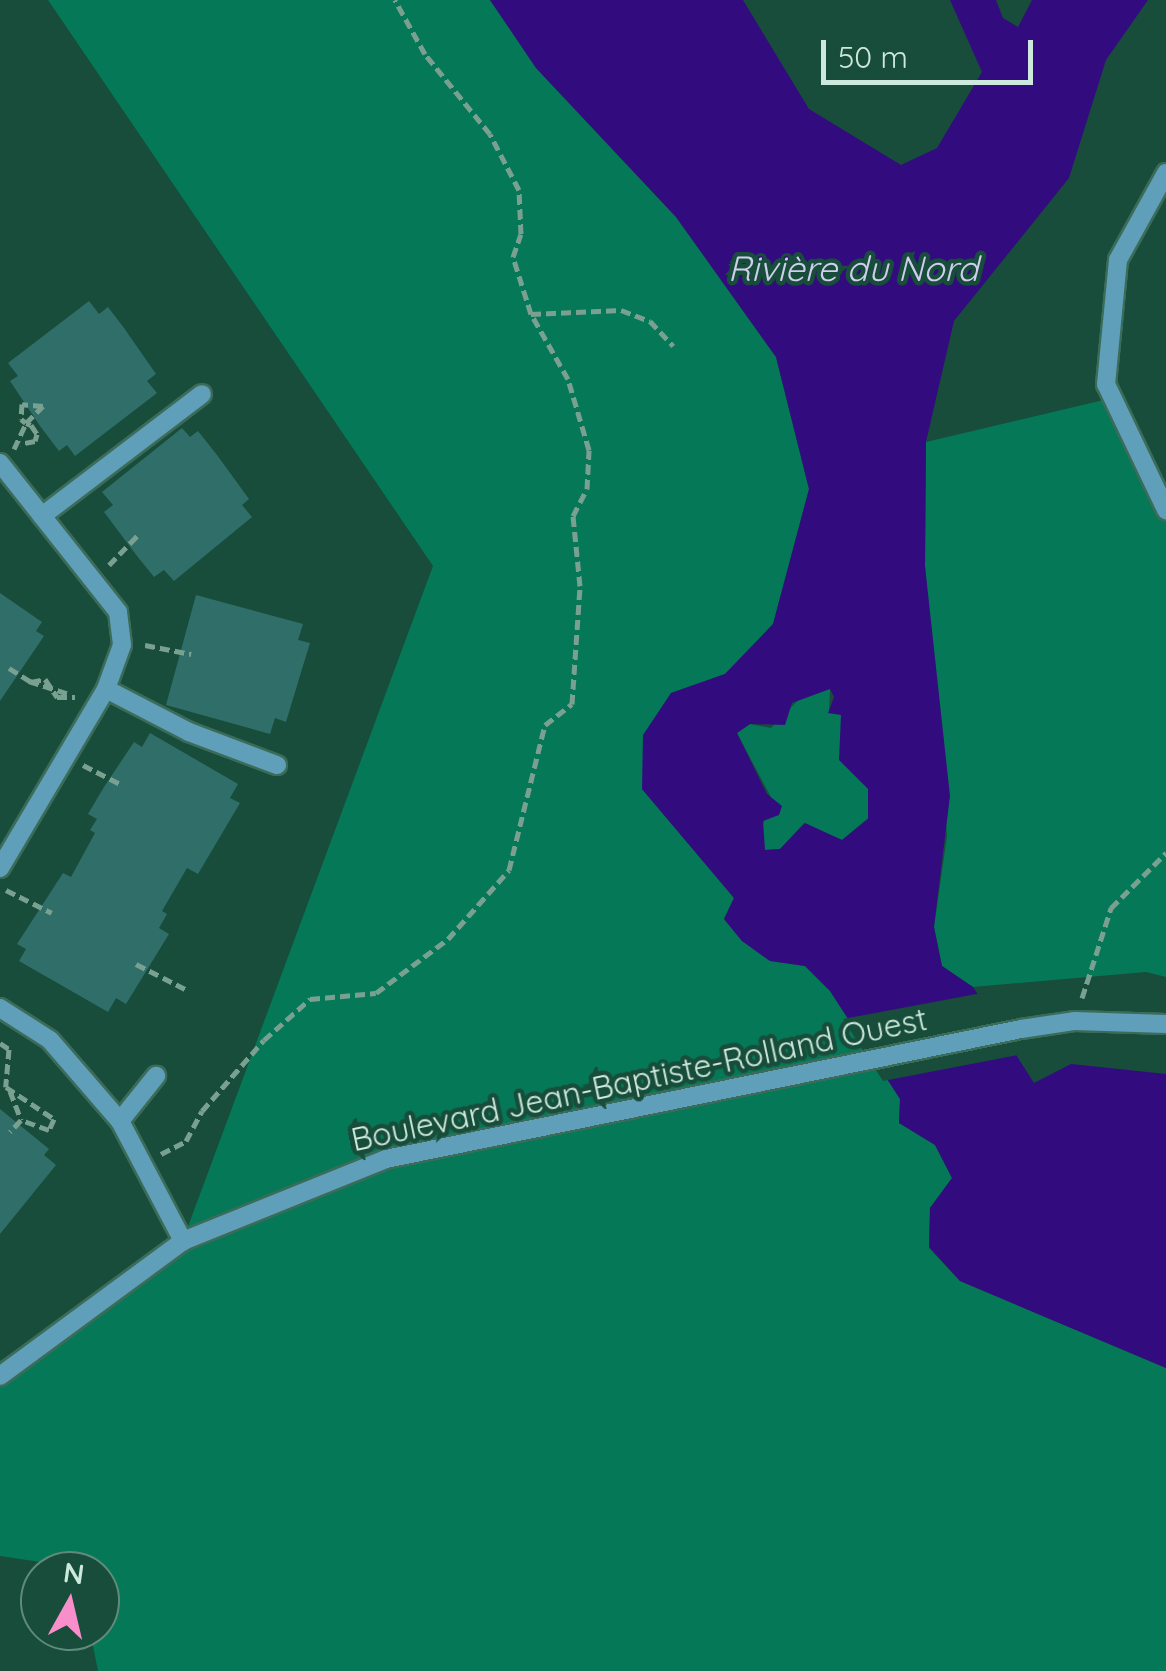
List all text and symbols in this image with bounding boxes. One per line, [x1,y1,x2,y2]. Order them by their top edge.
scale bar [826,20,1038,82]
text: 50 m [838,38,908,76]
water label: Rivière du Nord [728,247,978,289]
street label: Boulevard Jean-Baptiste-Rolland Ouest [348,999,930,1159]
north arrow [20,1551,120,1651]
text: N [61,1554,87,1592]

